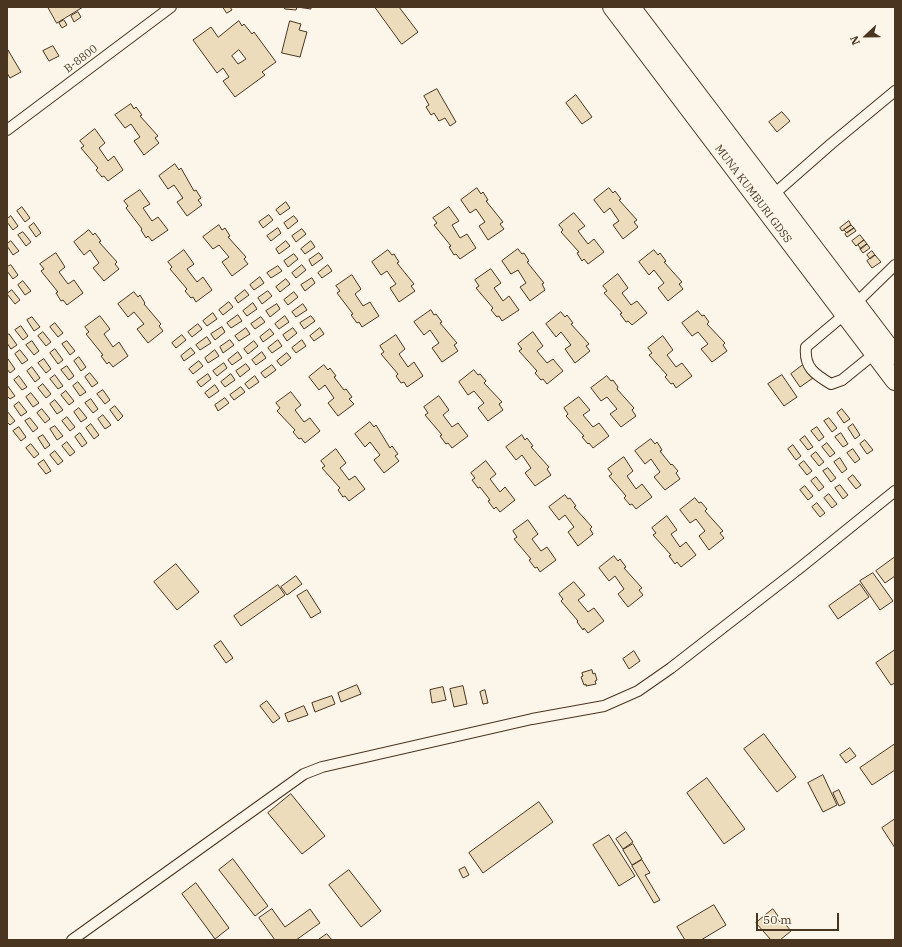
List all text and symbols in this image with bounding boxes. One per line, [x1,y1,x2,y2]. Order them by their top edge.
north arrow [846,16,886,56]
text: N [847,34,863,47]
street label: B-8800 [62,42,100,76]
street label: MUNA KUMBURI GDSS [712,142,794,246]
scale bar [758,905,841,931]
text: 50 m [763,912,792,927]

